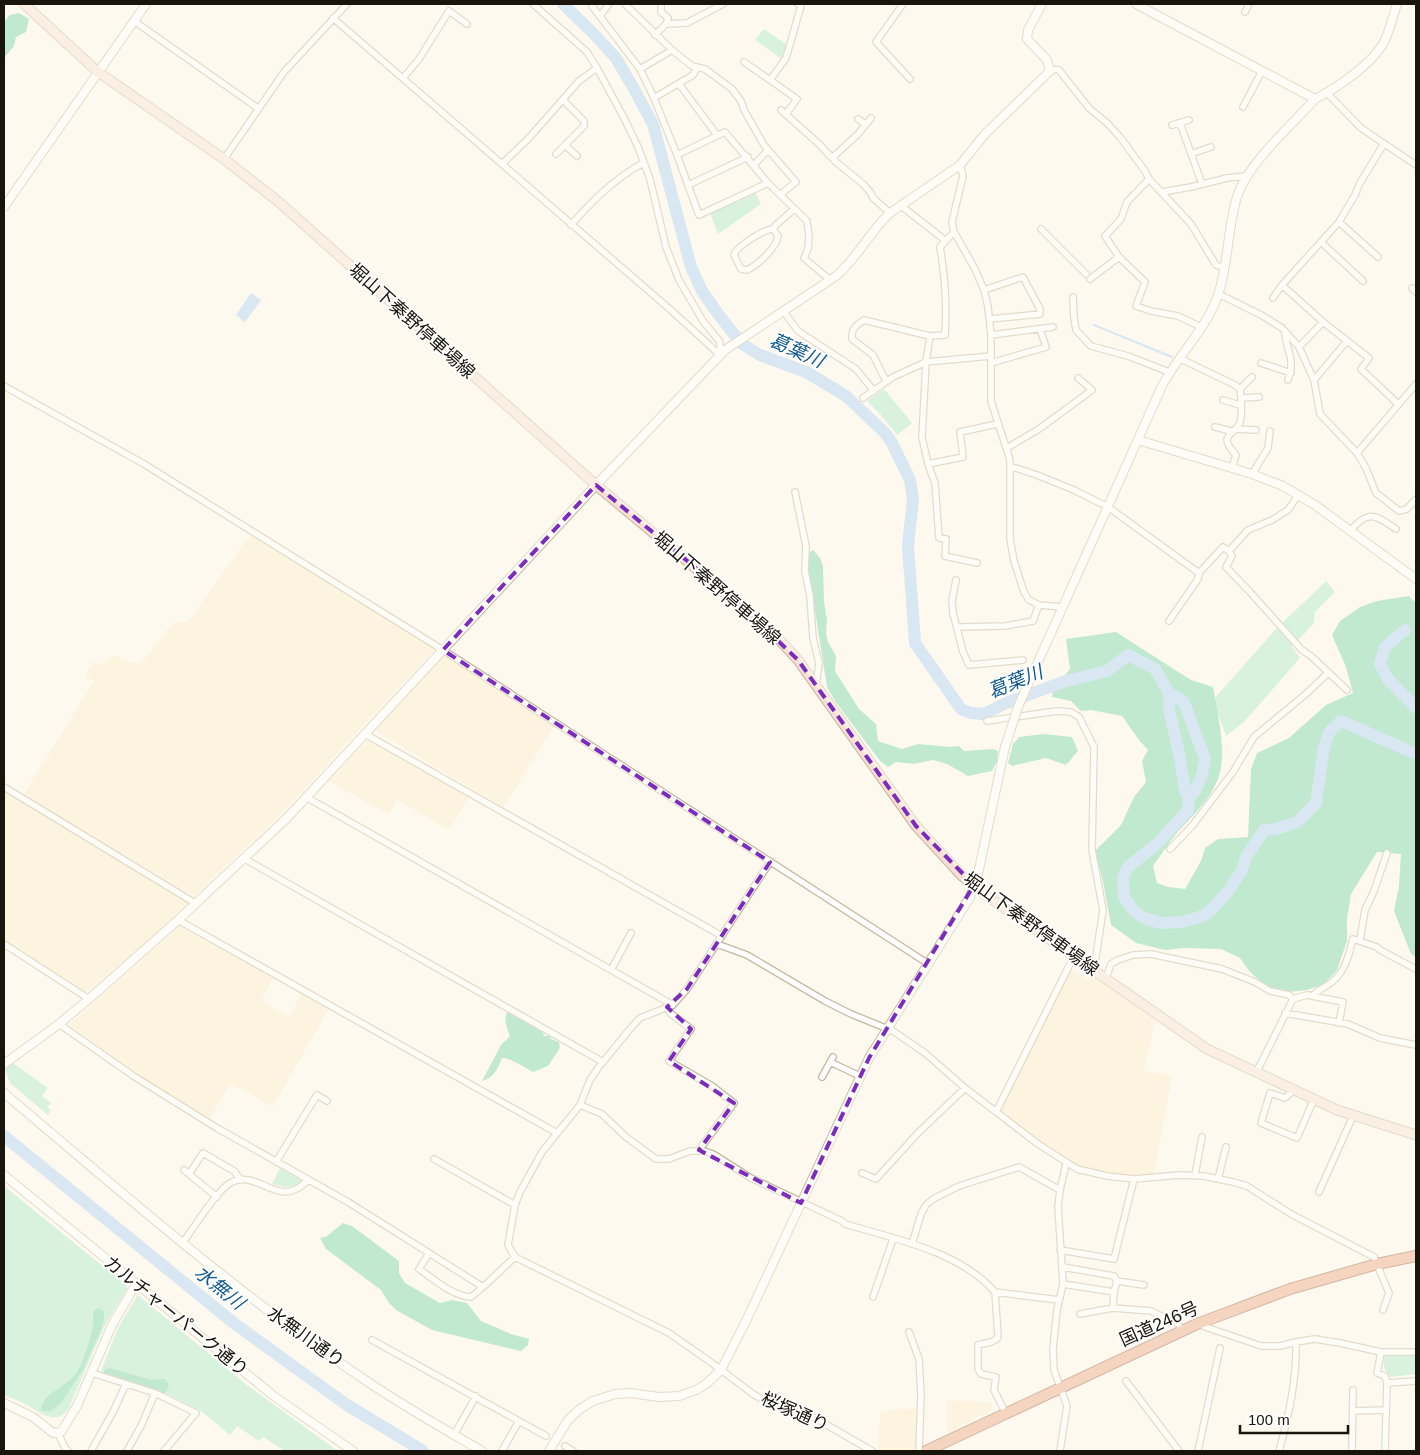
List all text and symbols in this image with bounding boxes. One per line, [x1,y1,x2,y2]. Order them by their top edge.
street label: 堀山下秦野停車場線 [345,259,479,383]
water label: 葛葉川 [766,329,829,372]
street label: 堀山下秦野停車場線 [649,527,785,649]
water label: 葛葉川 [985,660,1047,702]
street label: 堀山下秦野停車場線 [960,868,1102,980]
street label: カルチャーパーク通り [100,1252,252,1380]
water label: 水無川 [191,1261,250,1315]
street label: 国道246号 [1117,1298,1201,1350]
street label: 水無川通り [264,1302,348,1372]
street label: 桜塚通り [758,1388,832,1436]
scale bar [1240,1402,1348,1434]
text: 100 m [1248,1411,1290,1428]

